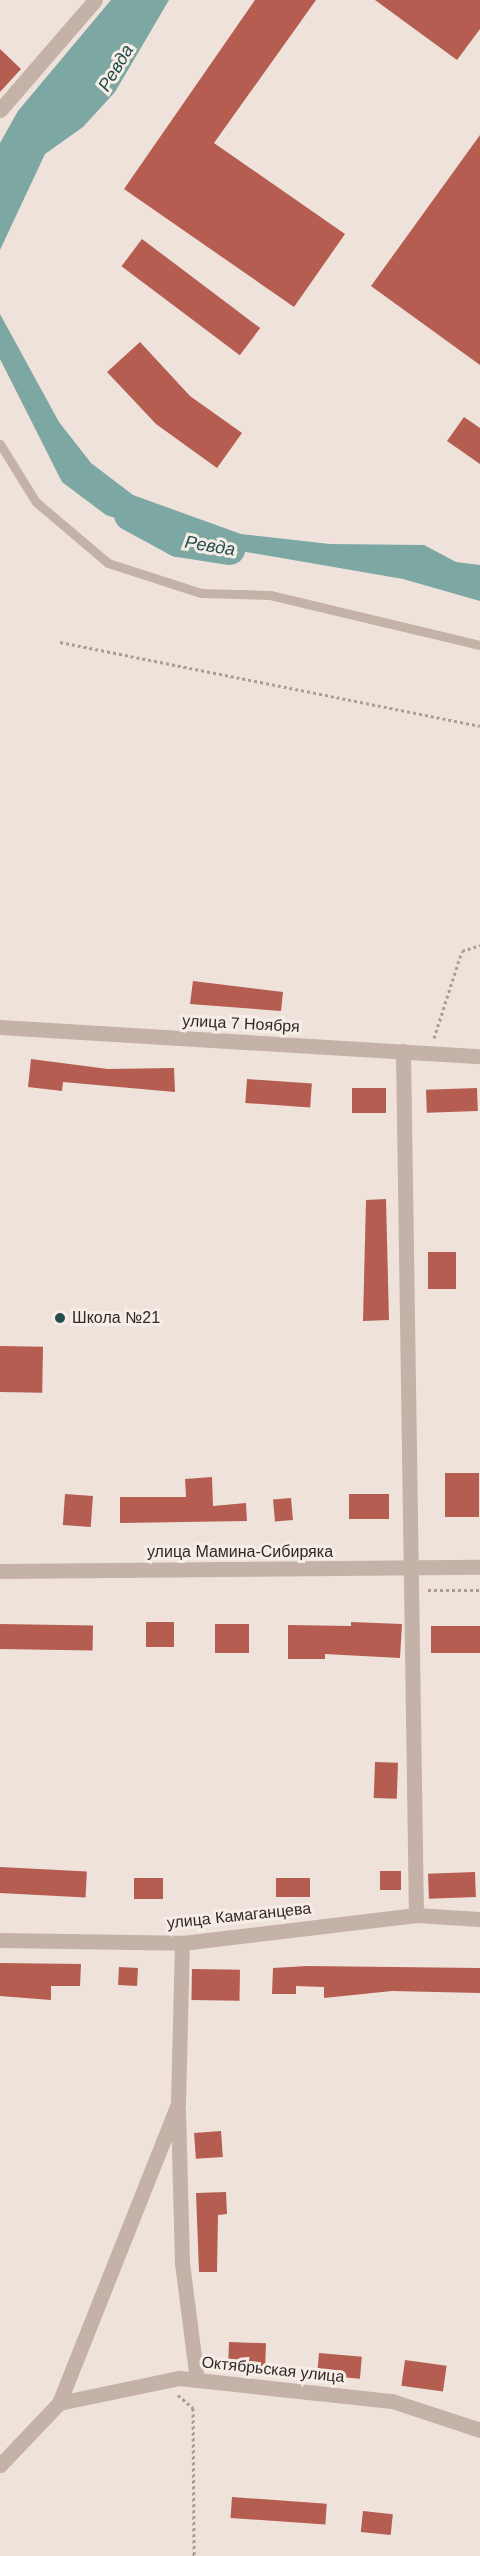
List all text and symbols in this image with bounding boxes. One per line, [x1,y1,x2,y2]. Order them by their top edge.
water label: Ревда [94,41,138,95]
water label: Ревда [183,531,237,561]
street label: улица 7 Ноября [182,1011,300,1037]
place label: Школа №21 [72,1308,160,1328]
marker: Школа №21 [53,1311,67,1325]
street label: улица Мамина-Сибиряка [147,1542,333,1562]
street label: улица Камаганцева [166,1899,312,1933]
street label: Октябрьская улица [201,2353,345,2387]

